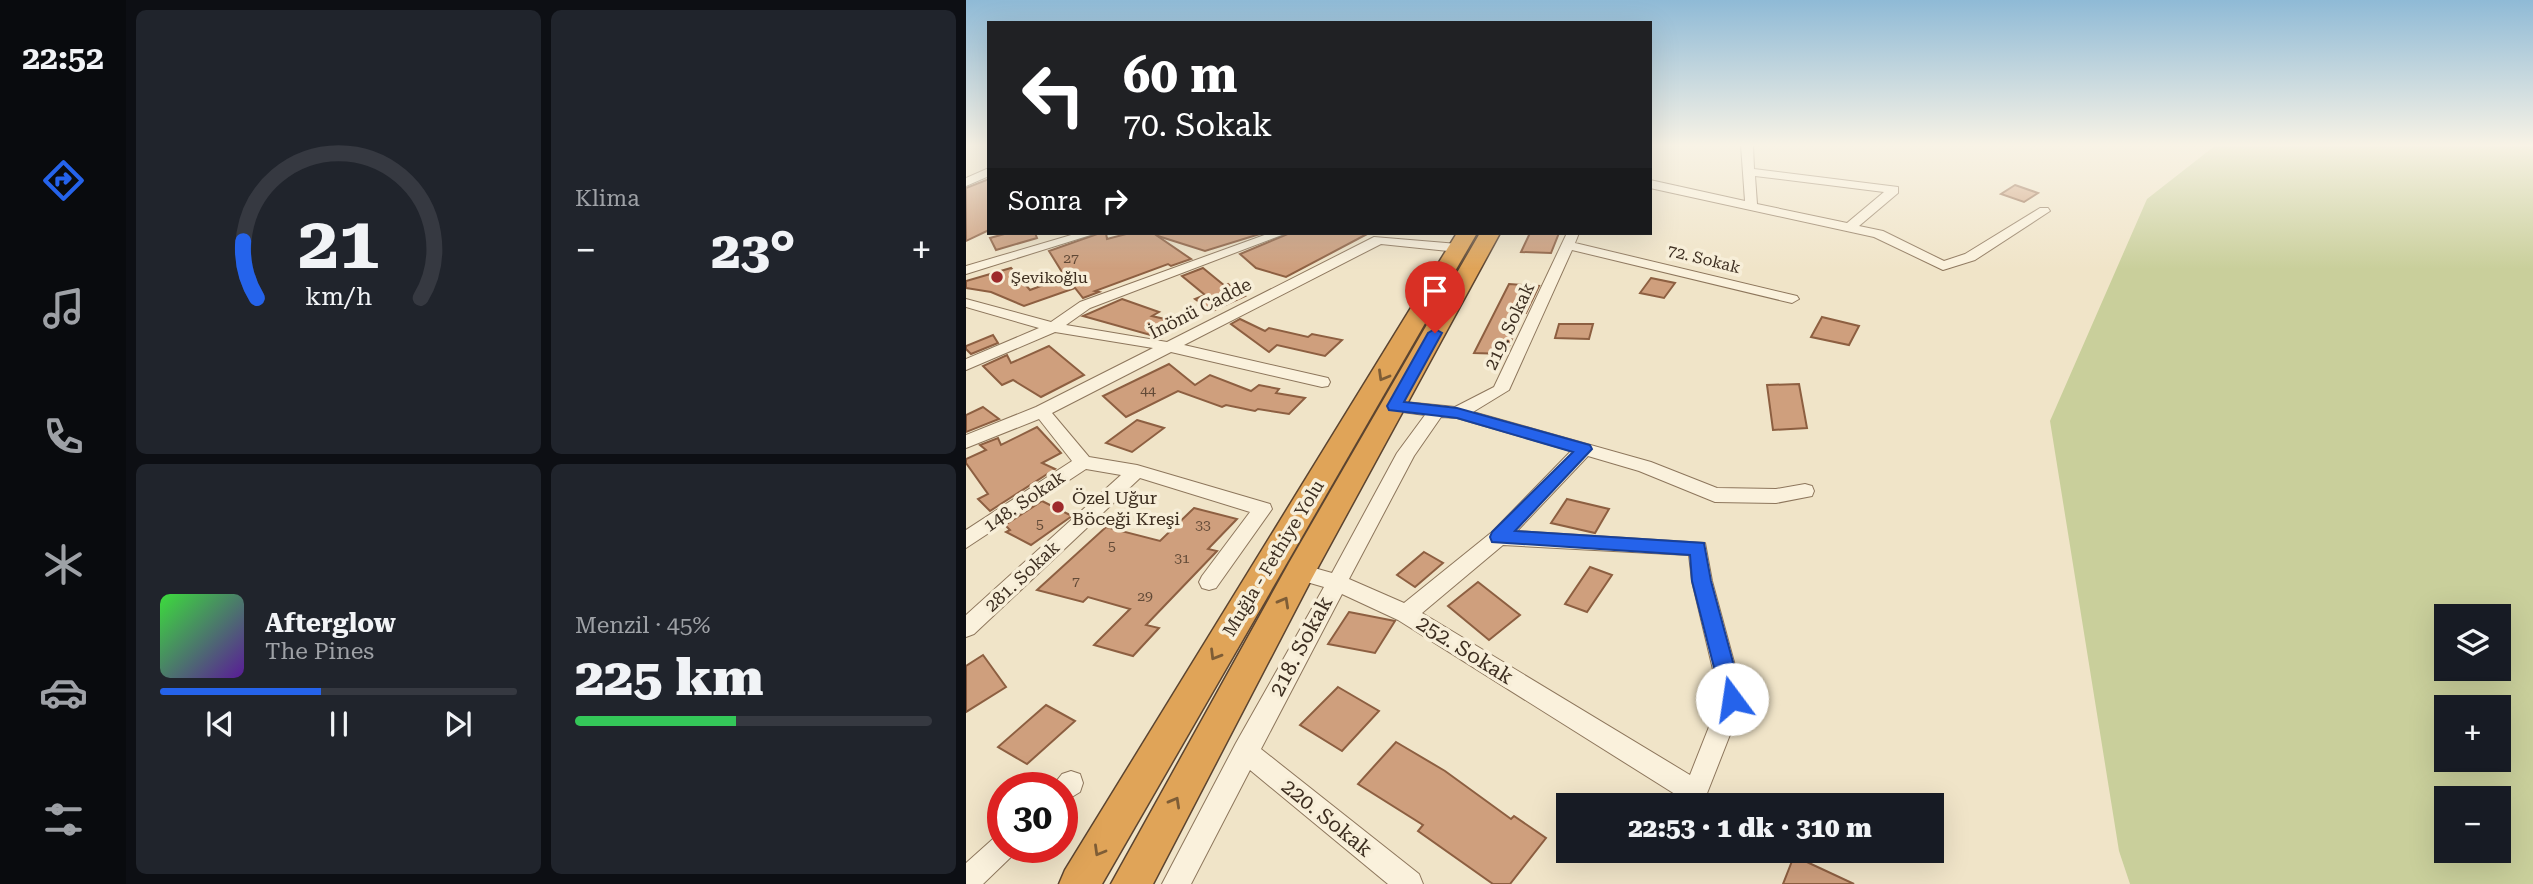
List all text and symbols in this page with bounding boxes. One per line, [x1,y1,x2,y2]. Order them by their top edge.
text: 22:52 [22,39,104,77]
text: 60 m [1123,47,1238,104]
icon: left [1008,49,1099,140]
text: 70. Sokak [1123,106,1272,144]
icon: directions [39,156,88,205]
icon: right [1096,182,1134,220]
text: Klima [575,185,640,212]
text: Sonra [1008,186,1082,216]
text: 21 [298,201,379,286]
text: 23° [711,220,796,281]
text: − [575,228,596,272]
text: + [911,228,932,272]
street label: 72. Sokak [1666,241,1742,277]
house number: 27 [1063,250,1079,266]
pin [1405,261,1465,333]
place label: Şevikoğlu [1011,268,1088,287]
marker: Şevikoğlu [989,269,1005,285]
icon: arrive [1416,272,1454,310]
street label: İnönü Cadde [1145,273,1255,343]
street label: 219. Sokak [1480,279,1538,373]
text: km/h [305,282,372,311]
icon: music [39,284,88,333]
one-way arrow [1379,369,1392,382]
house number: 44 [1140,382,1156,398]
icon: phone [39,412,88,461]
street label: 148. Sokak [979,466,1069,536]
street label: Muğla - Fethiye Yolu [1218,476,1328,640]
place label: Özel Uğur Böceği Kreşi [1072,487,1180,529]
marker: Özel Uğur Böceği Kreşi [1050,499,1066,515]
house number: 5 [1036,516,1044,532]
house number: 33 [1195,517,1211,533]
street label: 281. Sokak [980,536,1064,616]
house number: 5 [1108,538,1116,554]
icon: climate [39,540,88,589]
house number: 31 [1174,550,1190,566]
house number: 7 [1072,573,1080,589]
house number: 29 [1137,588,1153,604]
street label: 218. Sokak [1265,592,1337,700]
one-way arrow [1276,597,1289,610]
map controls [2434,604,2511,863]
button: layers [2434,604,2511,681]
text: Afterglow [265,608,396,638]
street label: 252. Sokak [1412,611,1518,689]
text: Menzil · 45% [575,612,711,639]
text: The Pines [265,638,374,665]
text: 225 km [575,647,763,708]
one-way arrow [1210,648,1223,660]
position arrow [1695,662,1769,736]
icon: car [39,668,88,717]
button: + [2434,695,2511,772]
icon: previous [201,705,239,743]
icon: pause [320,705,358,743]
icon: next [439,705,477,743]
speed limit sign: 30 [987,772,1078,863]
street label: 220. Sokak [1277,774,1377,862]
button: − [2434,786,2511,863]
icon: filters [39,795,88,844]
one-way arrow [1167,797,1180,810]
text: 22:53 · 1 dk · 310 m [1628,813,1872,843]
one-way arrow [1094,843,1107,856]

